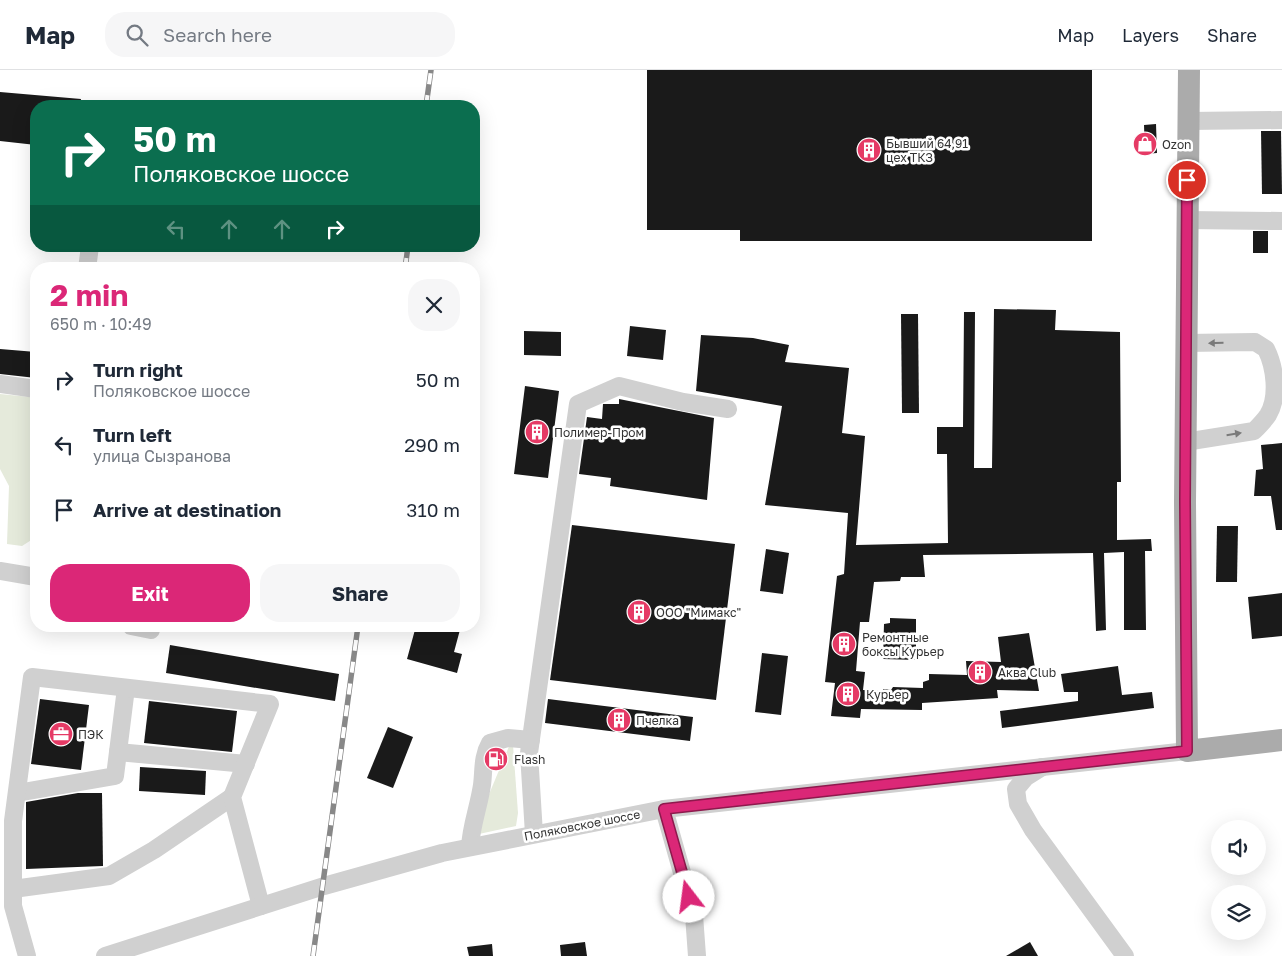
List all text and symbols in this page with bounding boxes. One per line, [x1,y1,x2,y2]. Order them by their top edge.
search box [105,12,455,57]
text: Map [25,20,75,49]
icon: search [123,21,151,49]
text: Search here [163,23,272,46]
text: Map [1057,24,1094,46]
text: Layers [1122,24,1179,46]
text: Share [1207,24,1257,46]
text: 50 m [133,118,216,160]
icon: right [50,120,115,185]
shop icon: Ozon [1132,131,1158,157]
place label: Бывший 64,91 цех ТКЗ [886,136,968,165]
building icon: Бывший 64,91 цех ТКЗ [856,137,882,163]
place label: Ozon [1162,137,1191,152]
pin [1166,159,1208,201]
text: Поляковское шоссе [133,160,349,187]
icon: arrive [1173,166,1201,194]
icon: left [162,215,190,243]
icon: ahead [215,215,243,243]
icon: ahead [268,215,296,243]
icon: right [321,215,349,243]
text: 2 min [50,277,128,313]
button: close [408,279,460,331]
text: 650 m · 10:49 [50,314,152,334]
one-way arrow [1207,339,1223,347]
text: Turn right [93,358,183,381]
icon: right [50,366,78,394]
text: 50 m [416,368,460,391]
text: Поляковское шоссе [93,381,250,401]
building icon: Полимер-Пром [524,419,550,445]
text: Turn left [93,423,172,446]
place label: Полимер-Пром [554,425,644,440]
one-way arrow [1226,430,1242,438]
icon: left [50,431,78,459]
text: 290 m [404,433,460,456]
text: улица Сызранова [93,446,231,466]
icon: arrive [50,496,78,524]
text: Arrive at destination [93,498,281,521]
text: 310 m [406,498,460,521]
button: Exit [50,564,250,622]
button: Share [260,564,460,622]
building icon: ООО "Мимакс" [626,599,652,625]
place label: ООО "Мимакс" [656,605,741,620]
place label: Ремонтные боксы Курьер [862,630,944,659]
building icon: Ремонтные боксы Курьер [831,631,857,657]
building icon: Аква Club [967,659,993,685]
place label: Аква Club [998,665,1056,680]
building icon: Курьер [835,681,861,707]
place label: Курьер [866,687,909,702]
building icon: Пчелка [606,707,632,733]
place label: Пчелка [636,713,679,728]
office icon: ПЭК [48,721,74,747]
place label: ПЭК [78,727,104,742]
fuel station icon: Flash [483,746,509,772]
place label: Flash [514,752,546,767]
street label: Поляковское шоссе [523,806,641,844]
map controls [1211,820,1266,940]
button: sound [1211,820,1266,875]
position arrow [662,870,714,922]
button: layers [1211,885,1266,940]

